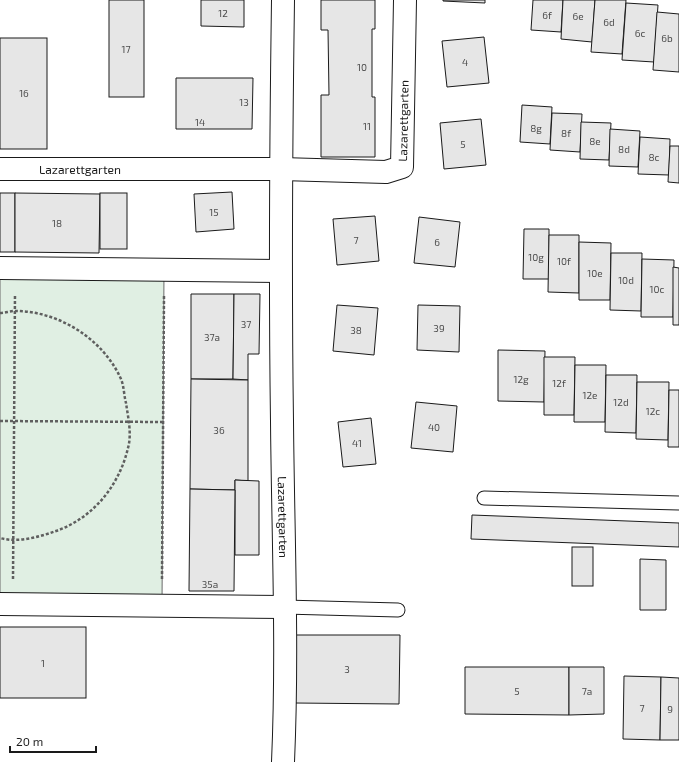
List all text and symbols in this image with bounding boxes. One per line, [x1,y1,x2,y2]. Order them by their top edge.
house number: 12 [218,7,228,19]
house number: 6f [542,9,552,21]
house number: 6e [572,10,584,22]
house number: 6d [603,16,615,28]
house number: 6c [635,27,645,39]
house number: 6b [661,32,673,44]
house number: 17 [121,43,131,55]
house number: 4 [462,56,468,68]
house number: 10 [357,61,367,73]
street label: Lazarettgarten [395,80,411,162]
house number: 16 [19,87,29,99]
house number: 13 [239,96,249,108]
house number: 14 [195,116,205,128]
house number: 11 [363,120,371,132]
house number: 8g [530,122,542,134]
house number: 8f [561,127,571,139]
house number: 8e [589,135,601,147]
house number: 5 [460,138,466,150]
house number: 8d [618,143,630,155]
house number: 8c [649,151,660,163]
street label: Lazarettgarten [39,162,121,176]
house number: 15 [209,206,219,218]
house number: 18 [52,217,62,229]
house number: 7 [353,234,359,246]
house number: 6 [434,236,440,248]
house number: 10g [528,251,544,263]
house number: 10f [557,255,571,267]
house number: 10e [587,267,603,279]
house number: 10d [618,274,634,286]
house number: 10c [650,283,665,295]
house number: 37 [241,318,251,330]
house number: 39 [433,322,445,334]
house number: 38 [350,324,362,336]
house number: 37a [204,331,220,343]
house number: 12g [513,373,529,385]
house number: 12f [552,377,566,389]
house number: 12e [583,389,597,401]
house number: 12d [613,396,629,408]
house number: 12c [646,405,660,417]
house number: 40 [428,421,440,433]
house number: 36 [213,424,225,436]
house number: 41 [352,437,362,449]
street label: Lazarettgarten [276,476,291,558]
house number: 35a [202,578,218,590]
house number: 1 [41,657,45,669]
house number: 3 [344,663,350,675]
house number: 5 [514,685,520,697]
house number: 7a [582,685,592,697]
house number: 7 [639,702,645,714]
house number: 9 [667,703,673,715]
scale bar [10,728,96,754]
text: 20 m [16,734,43,748]

